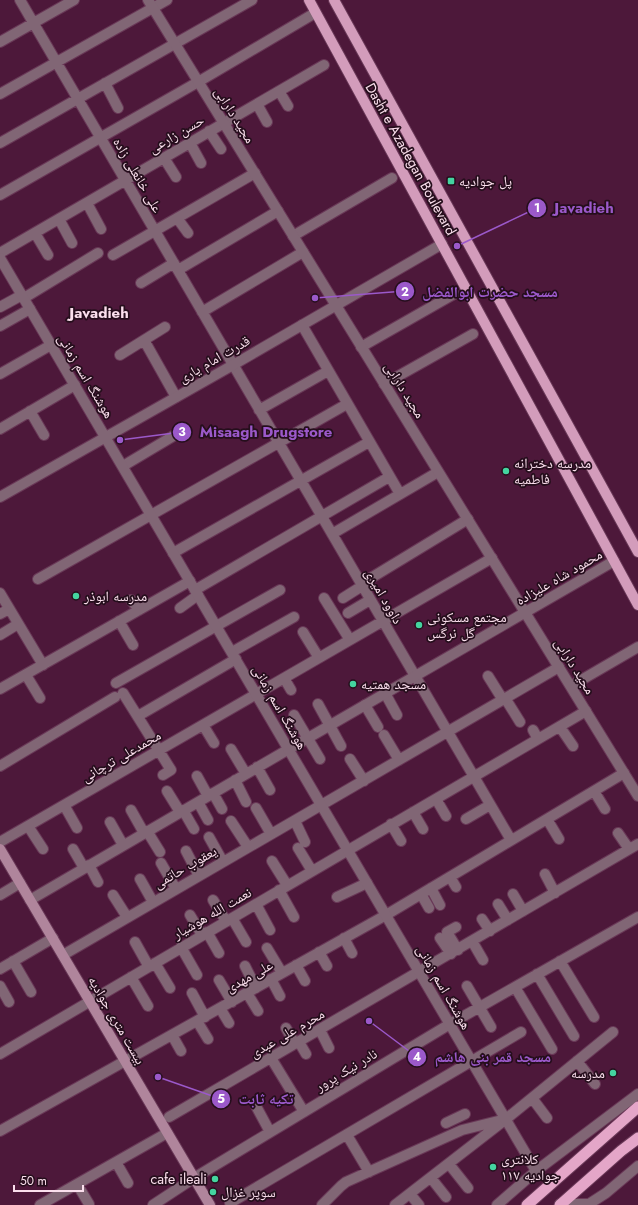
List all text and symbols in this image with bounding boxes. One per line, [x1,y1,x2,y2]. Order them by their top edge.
street label: Dasht e Azadegan Boulevard [361,79,461,239]
street label: مجید دارابی [210,83,260,147]
street label: حسن زارعی [144,110,208,158]
street label: علی خانعلی زاده [108,134,168,216]
place label: پل جوادیه [459,171,512,191]
marker: پل جوادیه [446,176,456,186]
callout: Javadieh [527,194,622,221]
text: Javadieh [551,197,614,219]
text: 1 [534,199,540,217]
callout: مسجد حضرت ابوالفضل [395,278,566,305]
text: مسجد حضرت ابوالفضل [422,281,558,303]
text: 2 [401,283,409,301]
district label: Javadieh [66,302,129,324]
street label: هوشنگ اسم زمانی [53,330,119,422]
street label: قدرت امام یاری [175,330,254,388]
street label: مجید دارابی [380,358,430,422]
callout: Misaagh Drugstore [172,418,340,445]
text: Misaagh Drugstore [200,421,333,443]
text: 3 [178,423,186,441]
place label: مدرسه دخترانه فاطمیه [514,453,591,489]
marker: مدرسه دخترانه فاطمیه [501,466,511,476]
street label: محمود شاه علیزاده [512,544,606,610]
street label: داوود امیری [360,564,408,628]
place label: مدرسه ابوذر [83,586,147,606]
marker: مدرسه ابوذر [71,591,81,601]
place label: مجتمع مسکونی گل نرگس [427,607,507,643]
marker: مجتمع مسکونی گل نرگس [414,620,424,630]
street label: مجید دارابی [550,634,600,698]
street label: هوشنگ اسم زمانی [248,661,312,753]
place label: مسجد همتیه [361,674,426,694]
marker: مسجد همتیه [348,679,358,689]
street label: محمدعلی ترچانی [78,725,164,787]
street label: یعقوب حاتمی [150,841,221,893]
street label: نعمت الله هوشیار [168,882,255,944]
street label: هوشنگ اسم زمانی [412,941,476,1033]
street label: علی مهدی [222,955,276,997]
street label: بیست متری جوادیه [83,972,151,1068]
street label: محرم علی عبدی [246,1004,328,1062]
callout: مسجد قمر بنی هاشم [407,1043,560,1070]
street label: نادر نیک پرور [310,1044,381,1097]
text: مسجد قمر بنی هاشم [435,1046,551,1068]
text: 4 [413,1048,421,1066]
place label: مدرسه [571,1063,605,1083]
marker: مدرسه [608,1068,618,1078]
callout: تکیه ثابت [211,1086,302,1113]
text: تکیه ثابت [239,1088,293,1110]
text: 5 [217,1090,225,1108]
place label: کلانتری ۱۱۷ جوادیه [501,1149,560,1185]
marker: کلانتری ۱۱۷ جوادیه [488,1162,498,1172]
scale bar [14,1167,83,1193]
place label: cafe ileali [150,1169,207,1189]
text: 50 m [20,1172,47,1190]
marker: cafe ileali [210,1174,220,1184]
place label: سوپر غزال [221,1182,276,1202]
marker: سوپر غزال [208,1187,218,1197]

